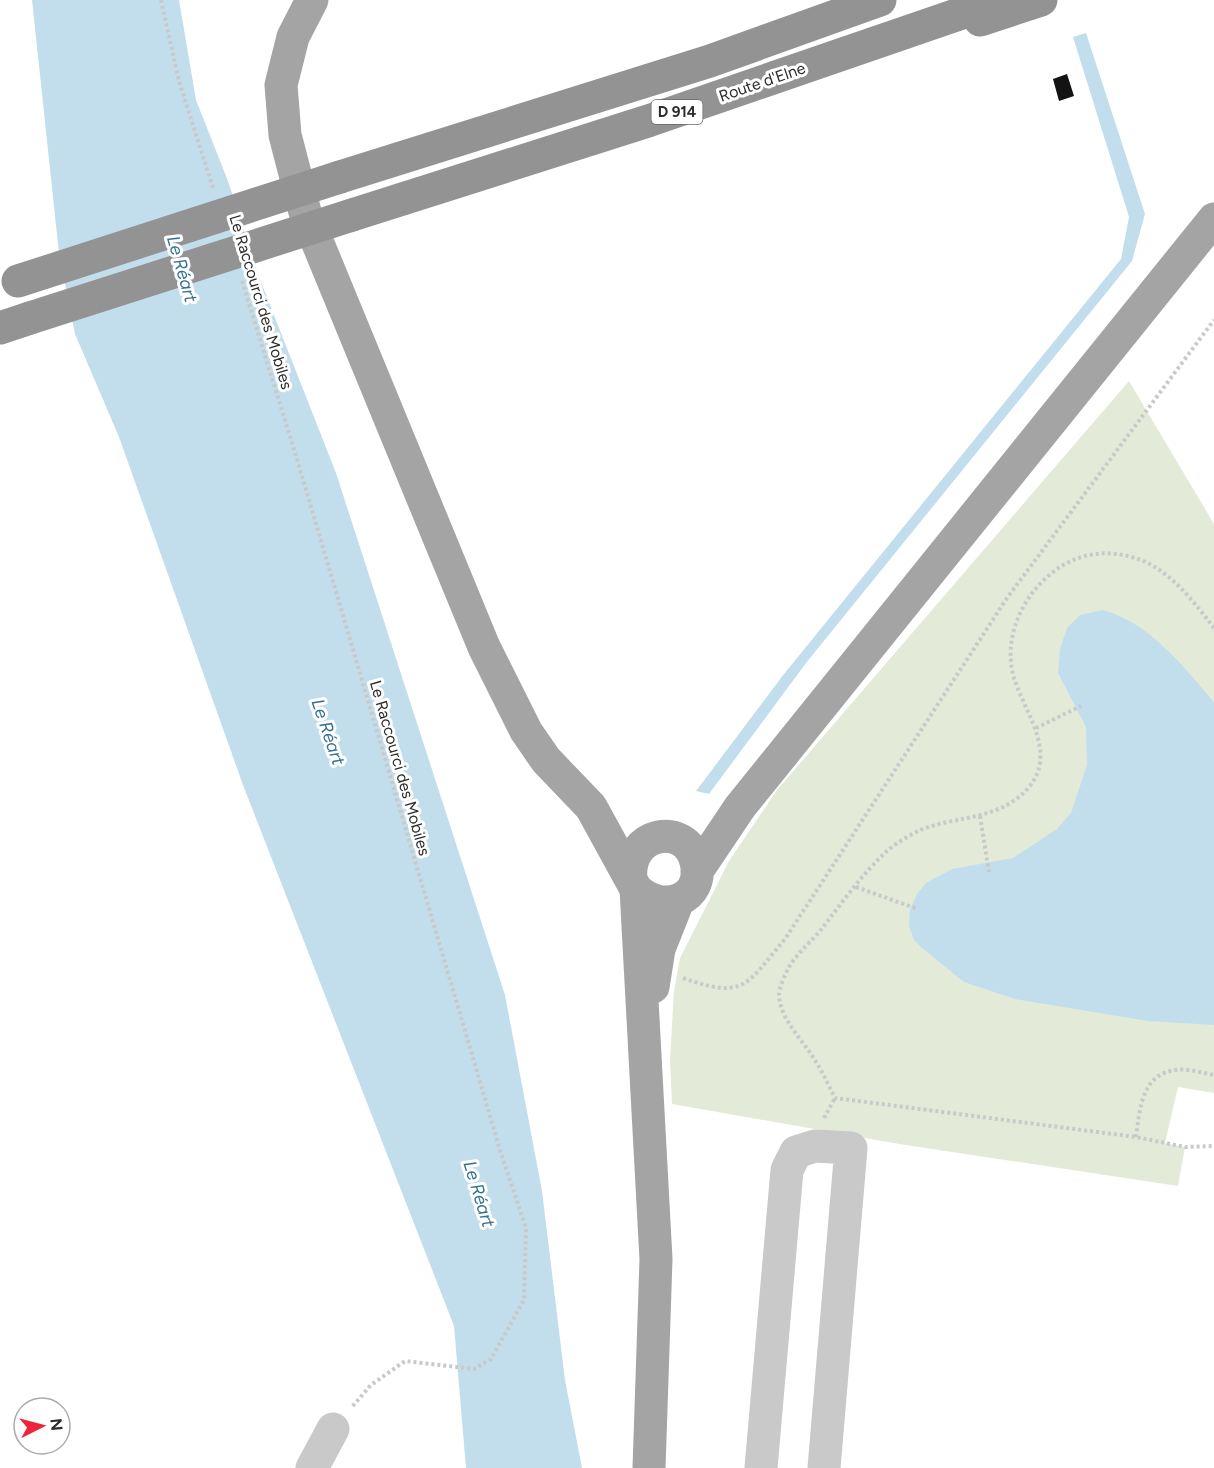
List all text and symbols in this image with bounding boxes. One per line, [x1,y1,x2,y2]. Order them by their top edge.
street label: Route d'Elne [716,58,808,106]
road number: D 914 [652,100,702,124]
street label: Le Raccourci des Mobiles [225,212,297,392]
water label: Le Réart [162,233,202,305]
street label: Le Raccourci des Mobiles [366,678,434,858]
water label: Le Réart [306,696,350,768]
water label: Le Réart [458,1158,500,1230]
north arrow [12,1396,72,1456]
text: N [46,1417,67,1432]

